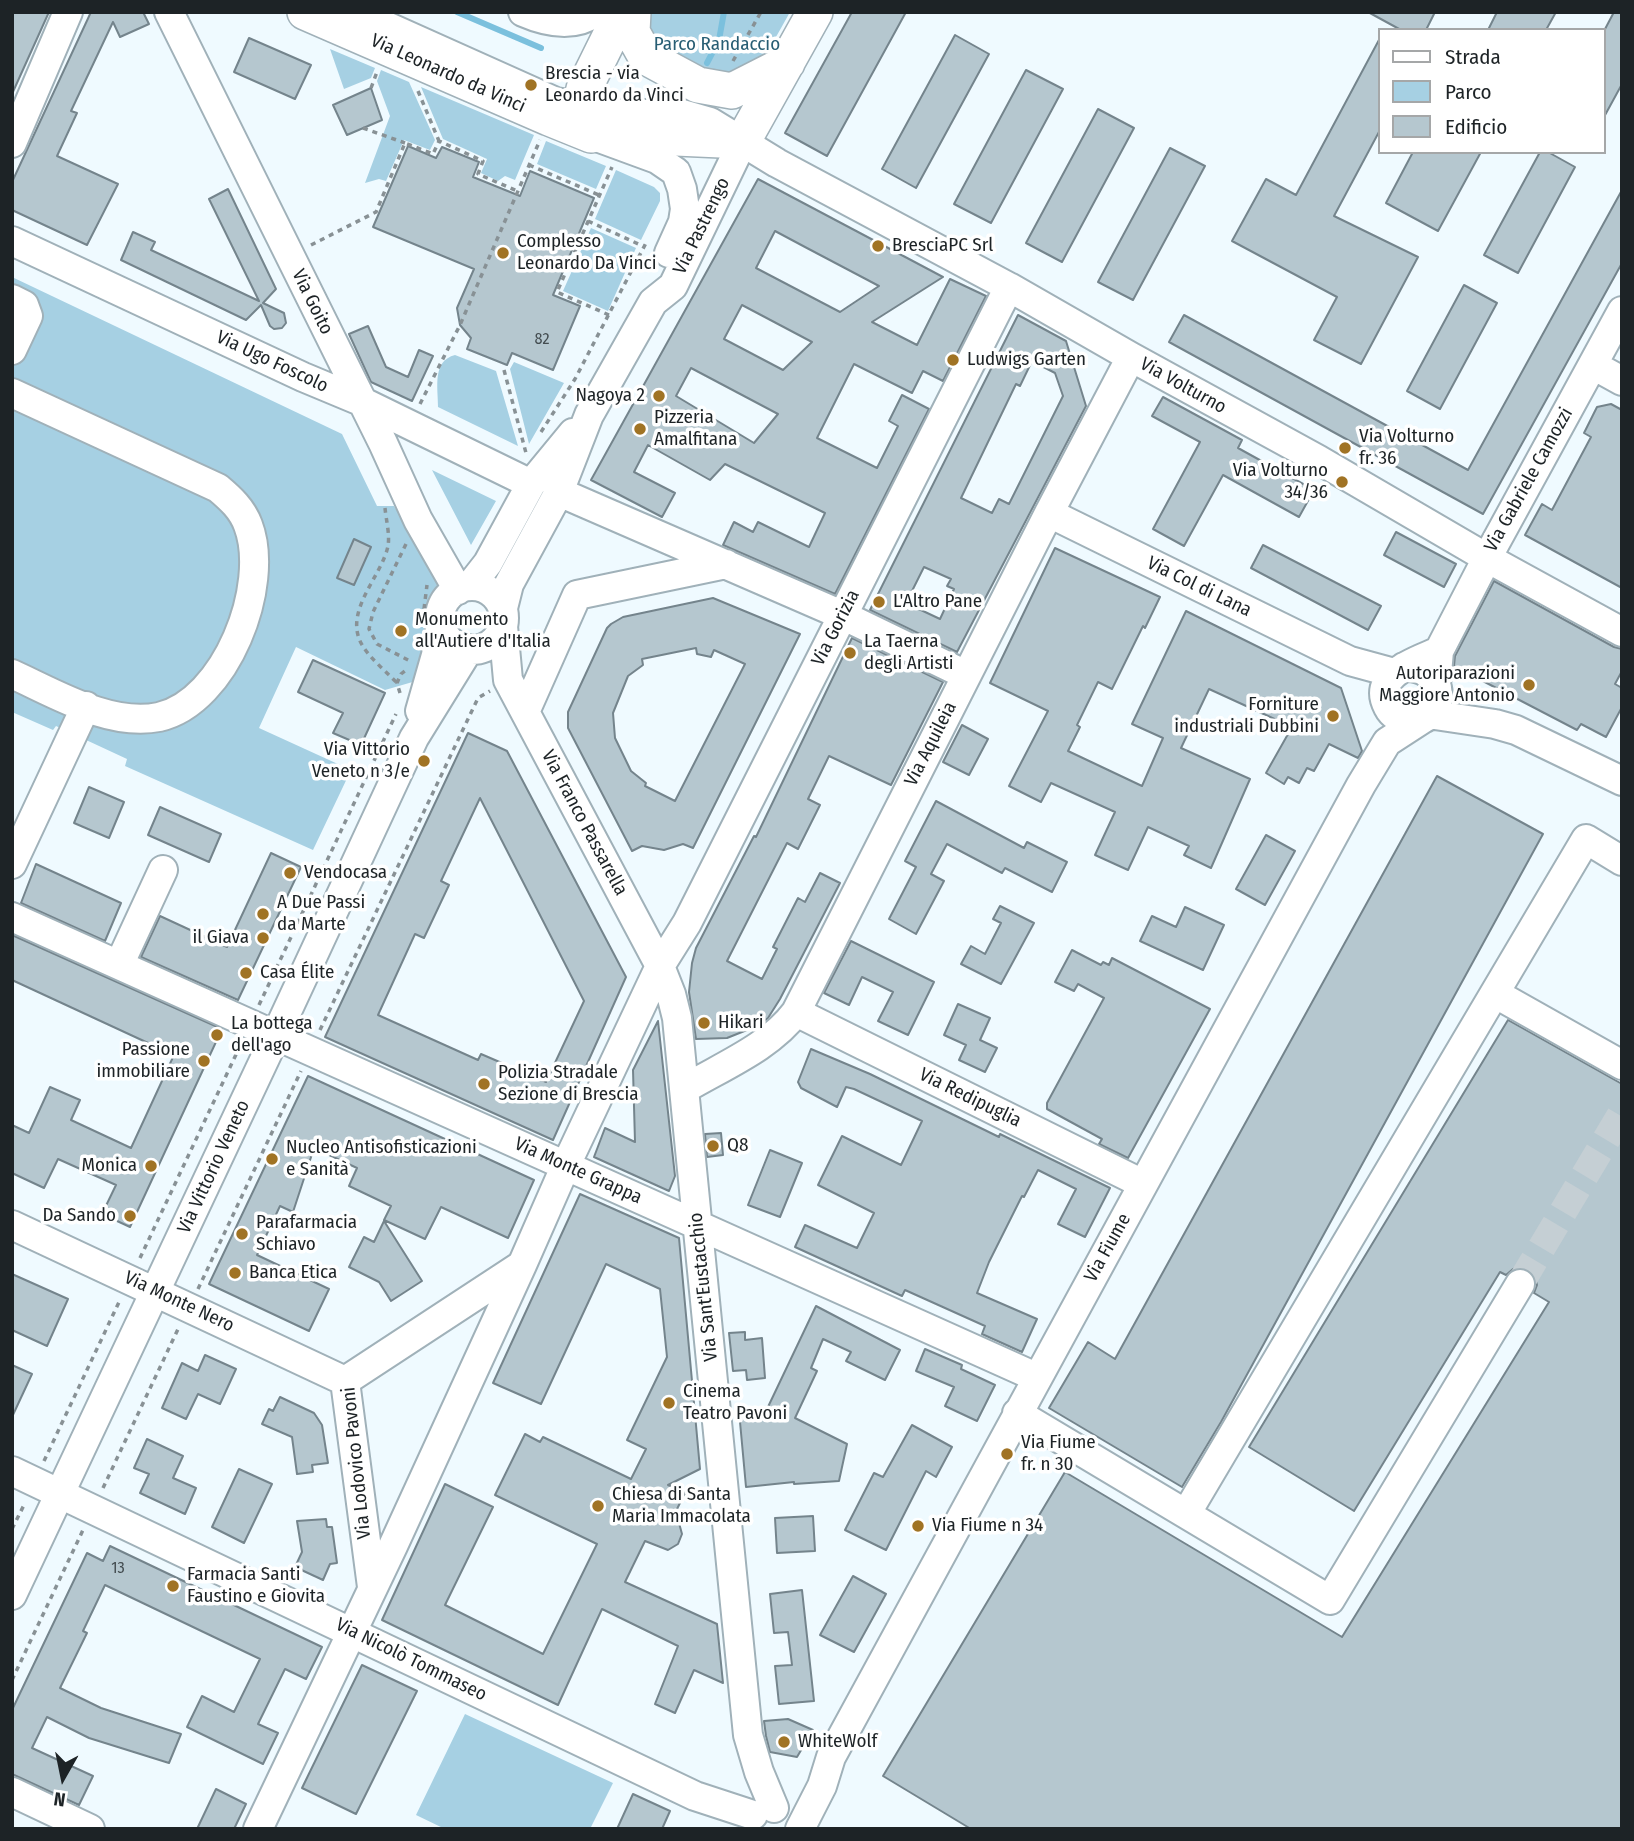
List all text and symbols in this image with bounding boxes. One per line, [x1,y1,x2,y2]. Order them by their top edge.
legend [1378,28,1606,154]
street label: Via Leonardo da Vinci [367,30,529,118]
park label: Parco Randaccio [654,34,780,56]
text: Strada [1445,44,1501,70]
place label: Brescia - via Leonardo da Vinci [545,63,684,107]
marker: Brescia - via Leonardo da Vinci [523,77,539,93]
text: Parco [1445,79,1492,105]
text: Edificio [1445,114,1507,140]
street label: Via Pastrengo [669,174,735,278]
place label: Complesso Leonardo Da Vinci [517,231,656,275]
place label: BresciaPC Srl [892,235,993,257]
marker: BresciaPC Srl [870,238,886,254]
marker: Complesso Leonardo Da Vinci [495,245,511,261]
street label: Via Goito [286,266,338,338]
street label: Via Ugo Foscolo [212,326,332,398]
house number: 82 [535,330,549,350]
place label: Ludwigs Garten [967,349,1086,371]
marker: Ludwigs Garten [945,352,961,368]
street label: Via Volturno [1136,353,1230,419]
place label: Nagoya 2 [575,385,645,407]
marker: Nagoya 2 [651,388,667,404]
street label: Via Gabriele Camozzi [1480,404,1578,556]
place label: Pizzeria Amalfitana [654,407,737,451]
marker: Pizzeria Amalfitana [632,421,648,437]
place label: Via Volturno fr. 36 [1359,426,1454,470]
marker: Via Volturno fr. 36 [1337,440,1353,456]
place label: Via Volturno 34/36 [1233,460,1328,504]
marker: Via Volturno 34/36 [1334,474,1350,490]
street label: Via Col di Lana [1143,552,1255,622]
street label: Via Gorizia [807,586,865,670]
place label: L'Altro Pane [893,591,982,613]
marker: L'Altro Pane [871,594,887,610]
place label: Monumento all'Autiere d'Italia [415,609,551,653]
marker: Monumento all'Autiere d'Italia [393,623,409,639]
place label: La Taerna degli Artisti [864,631,954,675]
marker: La Taerna degli Artisti [842,645,858,661]
place label: Autoriparazioni Maggiore Antonio [1379,663,1515,707]
marker: Autoriparazioni Maggiore Antonio [1521,677,1537,693]
place label: Forniture industriali Dubbini [1174,694,1319,738]
street label: Via Aquileia [900,698,962,790]
marker: Forniture industriali Dubbini [1325,708,1341,724]
place label: Via Vittorio Veneto n 3/e [312,739,410,783]
street label: Via Franco Passarella [536,746,632,900]
marker: Via Vittorio Veneto n 3/e [416,753,432,769]
place label: Vendocasa [304,862,387,884]
marker: Vendocasa [282,865,298,881]
place label: A Due Passi da Marte [277,892,365,936]
marker: A Due Passi da Marte [255,906,271,922]
place label: il Giava [193,927,249,949]
marker: il Giava [255,930,271,946]
place label: Casa Élite [260,962,334,984]
marker: Casa Élite [238,965,254,981]
place label: Hikari [718,1012,764,1034]
place label: La bottega dell'ago [231,1013,313,1057]
marker: Hikari [696,1015,712,1031]
marker: La bottega dell'ago [209,1027,225,1043]
place label: Passione immobiliare [97,1039,190,1083]
marker: Passione immobiliare [196,1053,212,1069]
place label: Polizia Stradale Sezione di Brescia [498,1062,638,1106]
street label: Via Redipuglia [915,1063,1025,1133]
marker: Polizia Stradale Sezione di Brescia [476,1076,492,1092]
street label: Via Vittorio Veneto [173,1097,255,1237]
street label: Via Monte Grappa [511,1133,645,1209]
place label: Q8 [727,1135,748,1157]
place label: Nucleo Antisofisticazioni e Sanità [286,1137,477,1181]
marker: Q8 [705,1138,721,1154]
marker: Nucleo Antisofisticazioni e Sanità [264,1151,280,1167]
place label: Monica [81,1155,137,1177]
marker: Monica [143,1158,159,1174]
place label: Da Sando [42,1205,116,1227]
marker: Da Sando [122,1208,138,1224]
street label: Via Fiume [1080,1210,1136,1286]
street label: Via Sant'Eustacchio [685,1211,723,1363]
place label: Parafarmacia Schiavo [256,1212,357,1256]
marker: Parafarmacia Schiavo [234,1226,250,1242]
place label: Banca Etica [249,1262,337,1284]
marker: Banca Etica [227,1265,243,1281]
street label: Via Monte Nero [120,1267,238,1337]
place label: Cinema Teatro Pavoni [683,1381,787,1425]
street label: Via Lodovico Pavoni [338,1386,376,1540]
marker: Cinema Teatro Pavoni [661,1395,677,1411]
place label: Via Fiume fr. n 30 [1021,1432,1096,1476]
marker: Via Fiume fr. n 30 [999,1446,1015,1462]
place label: Chiesa di Santa Maria Immacolata [612,1484,751,1528]
marker: Chiesa di Santa Maria Immacolata [590,1498,606,1514]
place label: Via Fiume n 34 [932,1515,1043,1537]
marker: Via Fiume n 34 [910,1518,926,1534]
house number: 13 [111,1559,125,1579]
place label: Farmacia Santi Faustino e Giovita [187,1564,325,1608]
marker: Farmacia Santi Faustino e Giovita [165,1578,181,1594]
street label: Via Nicolò Tommaseo [332,1614,490,1706]
place label: WhiteWolf [798,1731,877,1753]
marker: WhiteWolf [776,1734,792,1750]
north arrow [28,1743,98,1813]
text: N [52,1787,67,1811]

